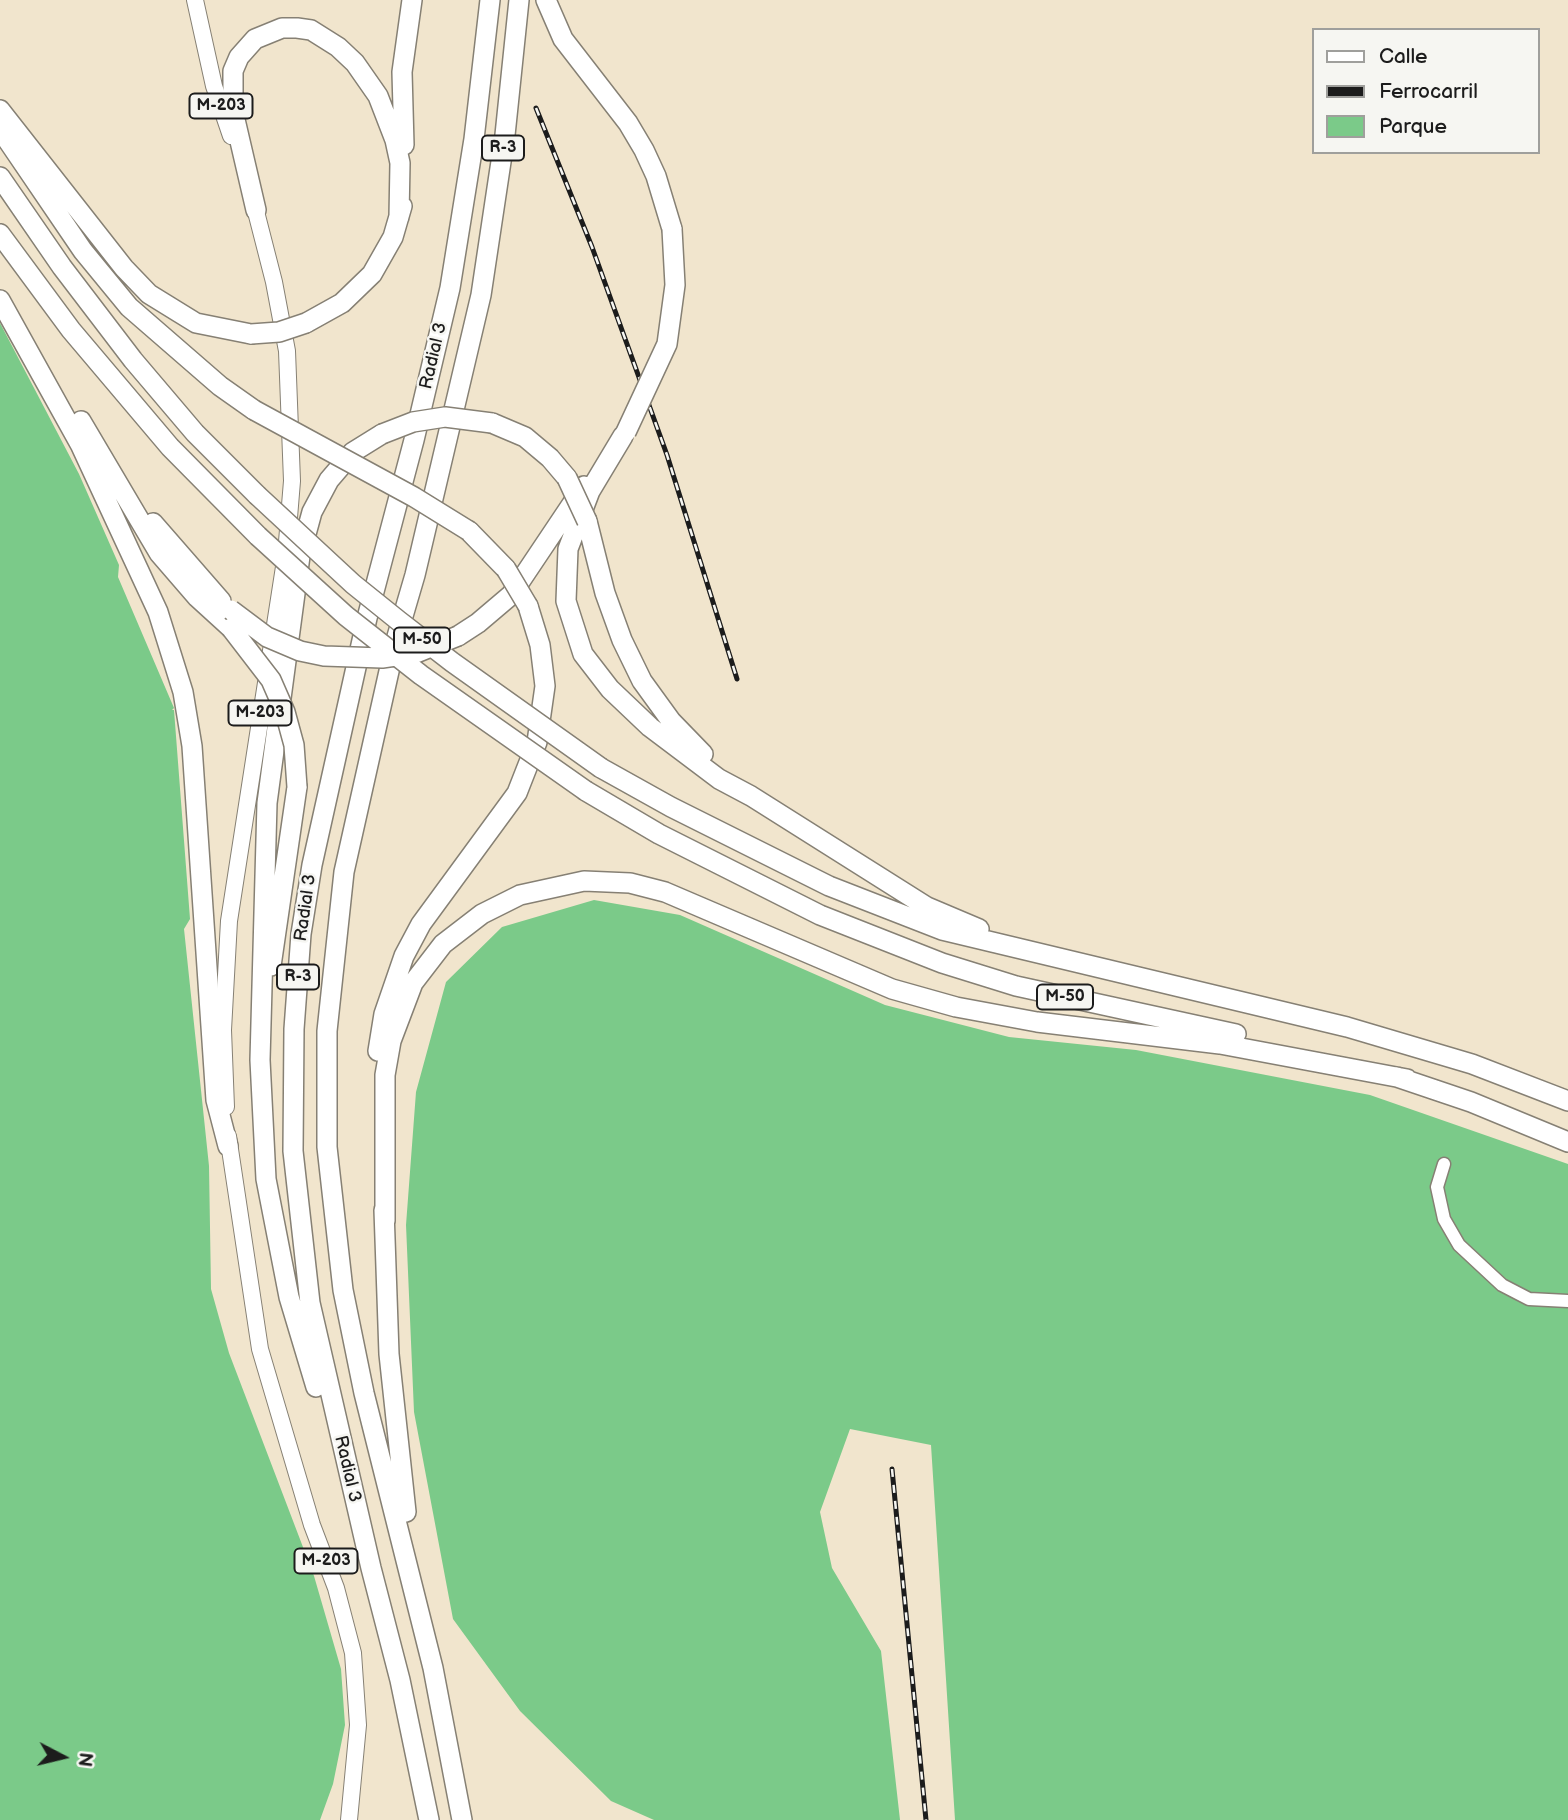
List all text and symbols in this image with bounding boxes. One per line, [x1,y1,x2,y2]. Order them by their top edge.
legend [1312,28,1540,154]
text: Calle [1379,44,1428,69]
text: Ferrocarril [1379,79,1478,104]
road number: M-203 [190,94,252,118]
text: Parque [1379,114,1447,139]
road number: R-3 [482,136,524,160]
street label: Radial 3 [416,321,452,391]
road number: M-50 [394,628,450,652]
road number: M-203 [229,700,292,726]
street label: Radial 3 [291,873,321,943]
road number: R-3 [277,965,319,990]
road number: M-50 [1037,984,1093,1009]
street label: Radial 3 [329,1434,365,1504]
road number: M-203 [294,1548,358,1574]
north arrow [28,1722,98,1792]
text: N [72,1751,97,1768]

